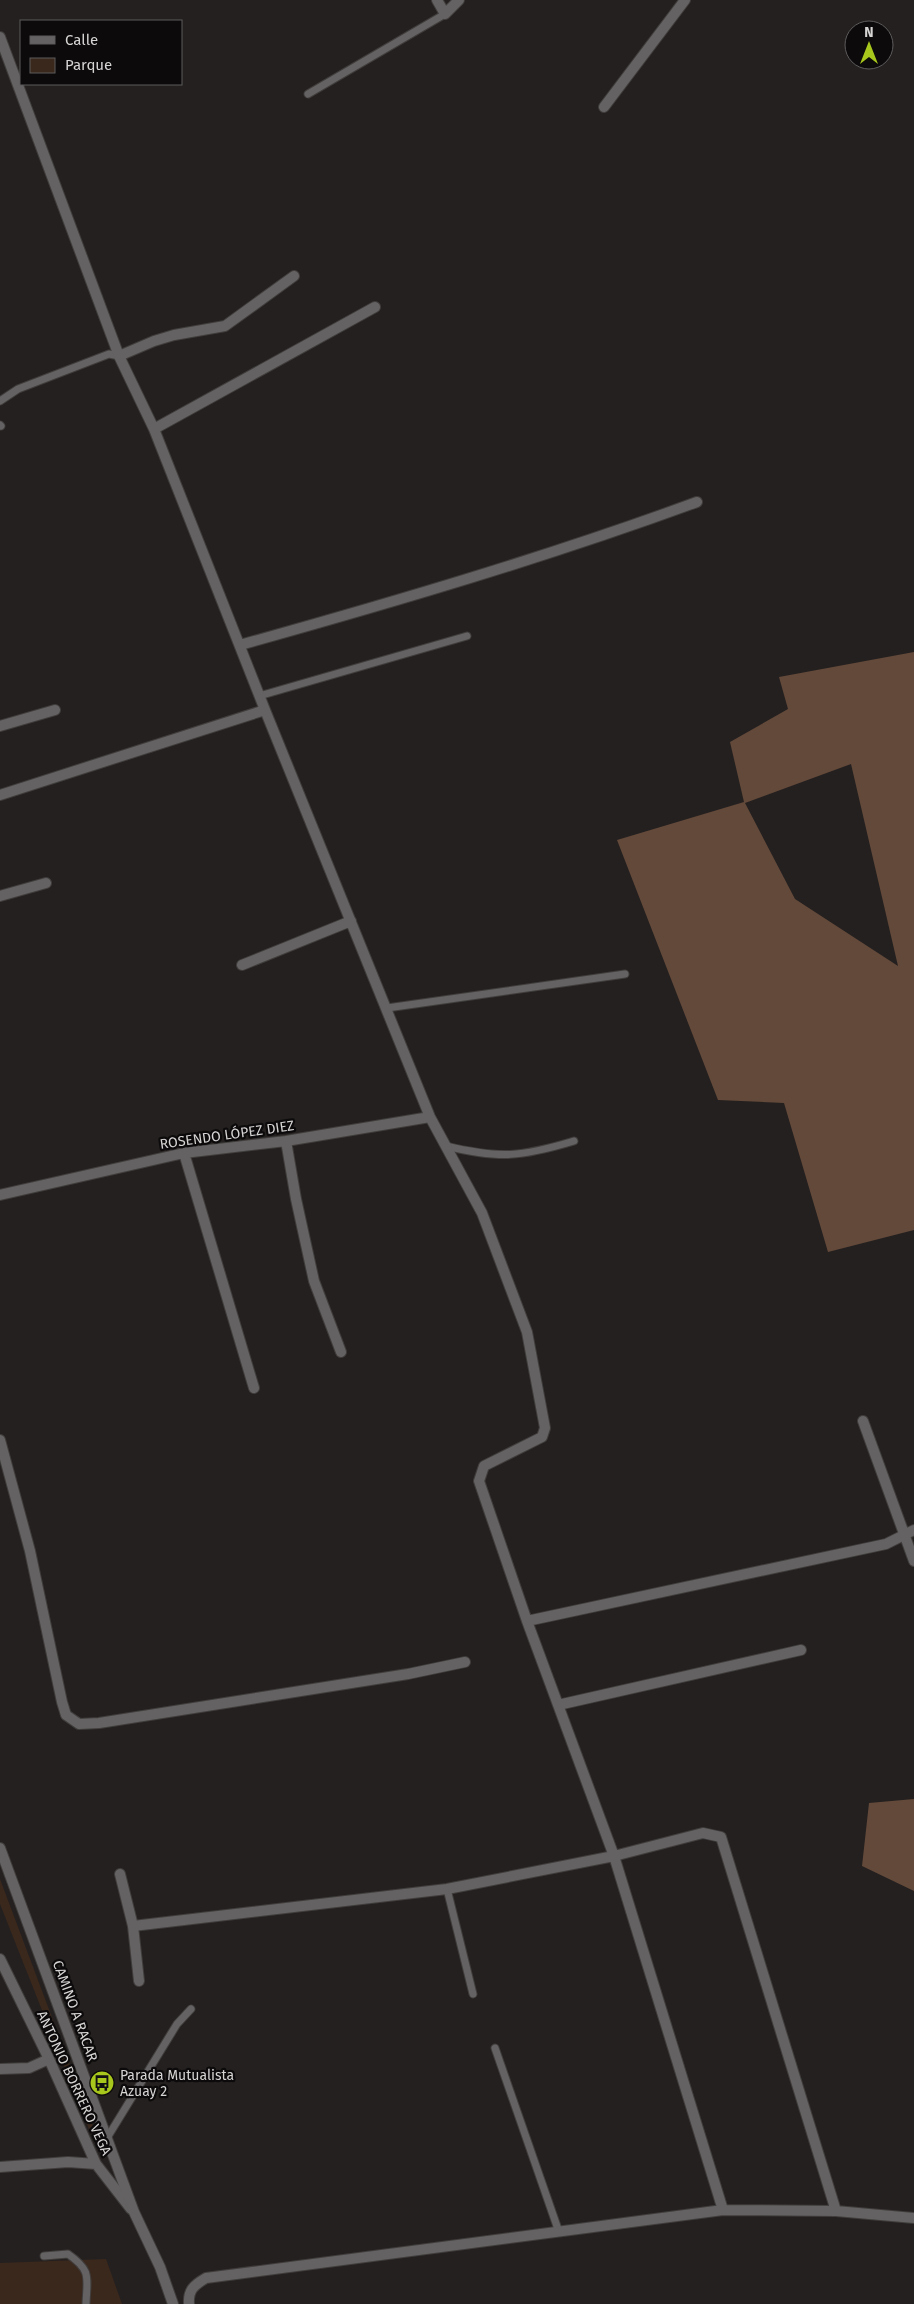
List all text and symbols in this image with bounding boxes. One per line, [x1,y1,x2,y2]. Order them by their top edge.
legend [20,20,182,85]
north arrow [844,20,894,70]
text: N [864,24,874,41]
text: Calle [65,31,98,49]
text: Parque [65,56,112,74]
street label: ROSENDO LÓPEZ DIEZ [159,1116,295,1153]
street label: CAMINO A RACAR [49,1958,101,2064]
street label: ANTONIO BORRERO VEGA [33,2008,115,2158]
place label: Parada Mutualista Azuay 2 [120,2067,234,2100]
bus stop icon: Parada Mutualista Azuay 2 [89,2070,115,2096]

